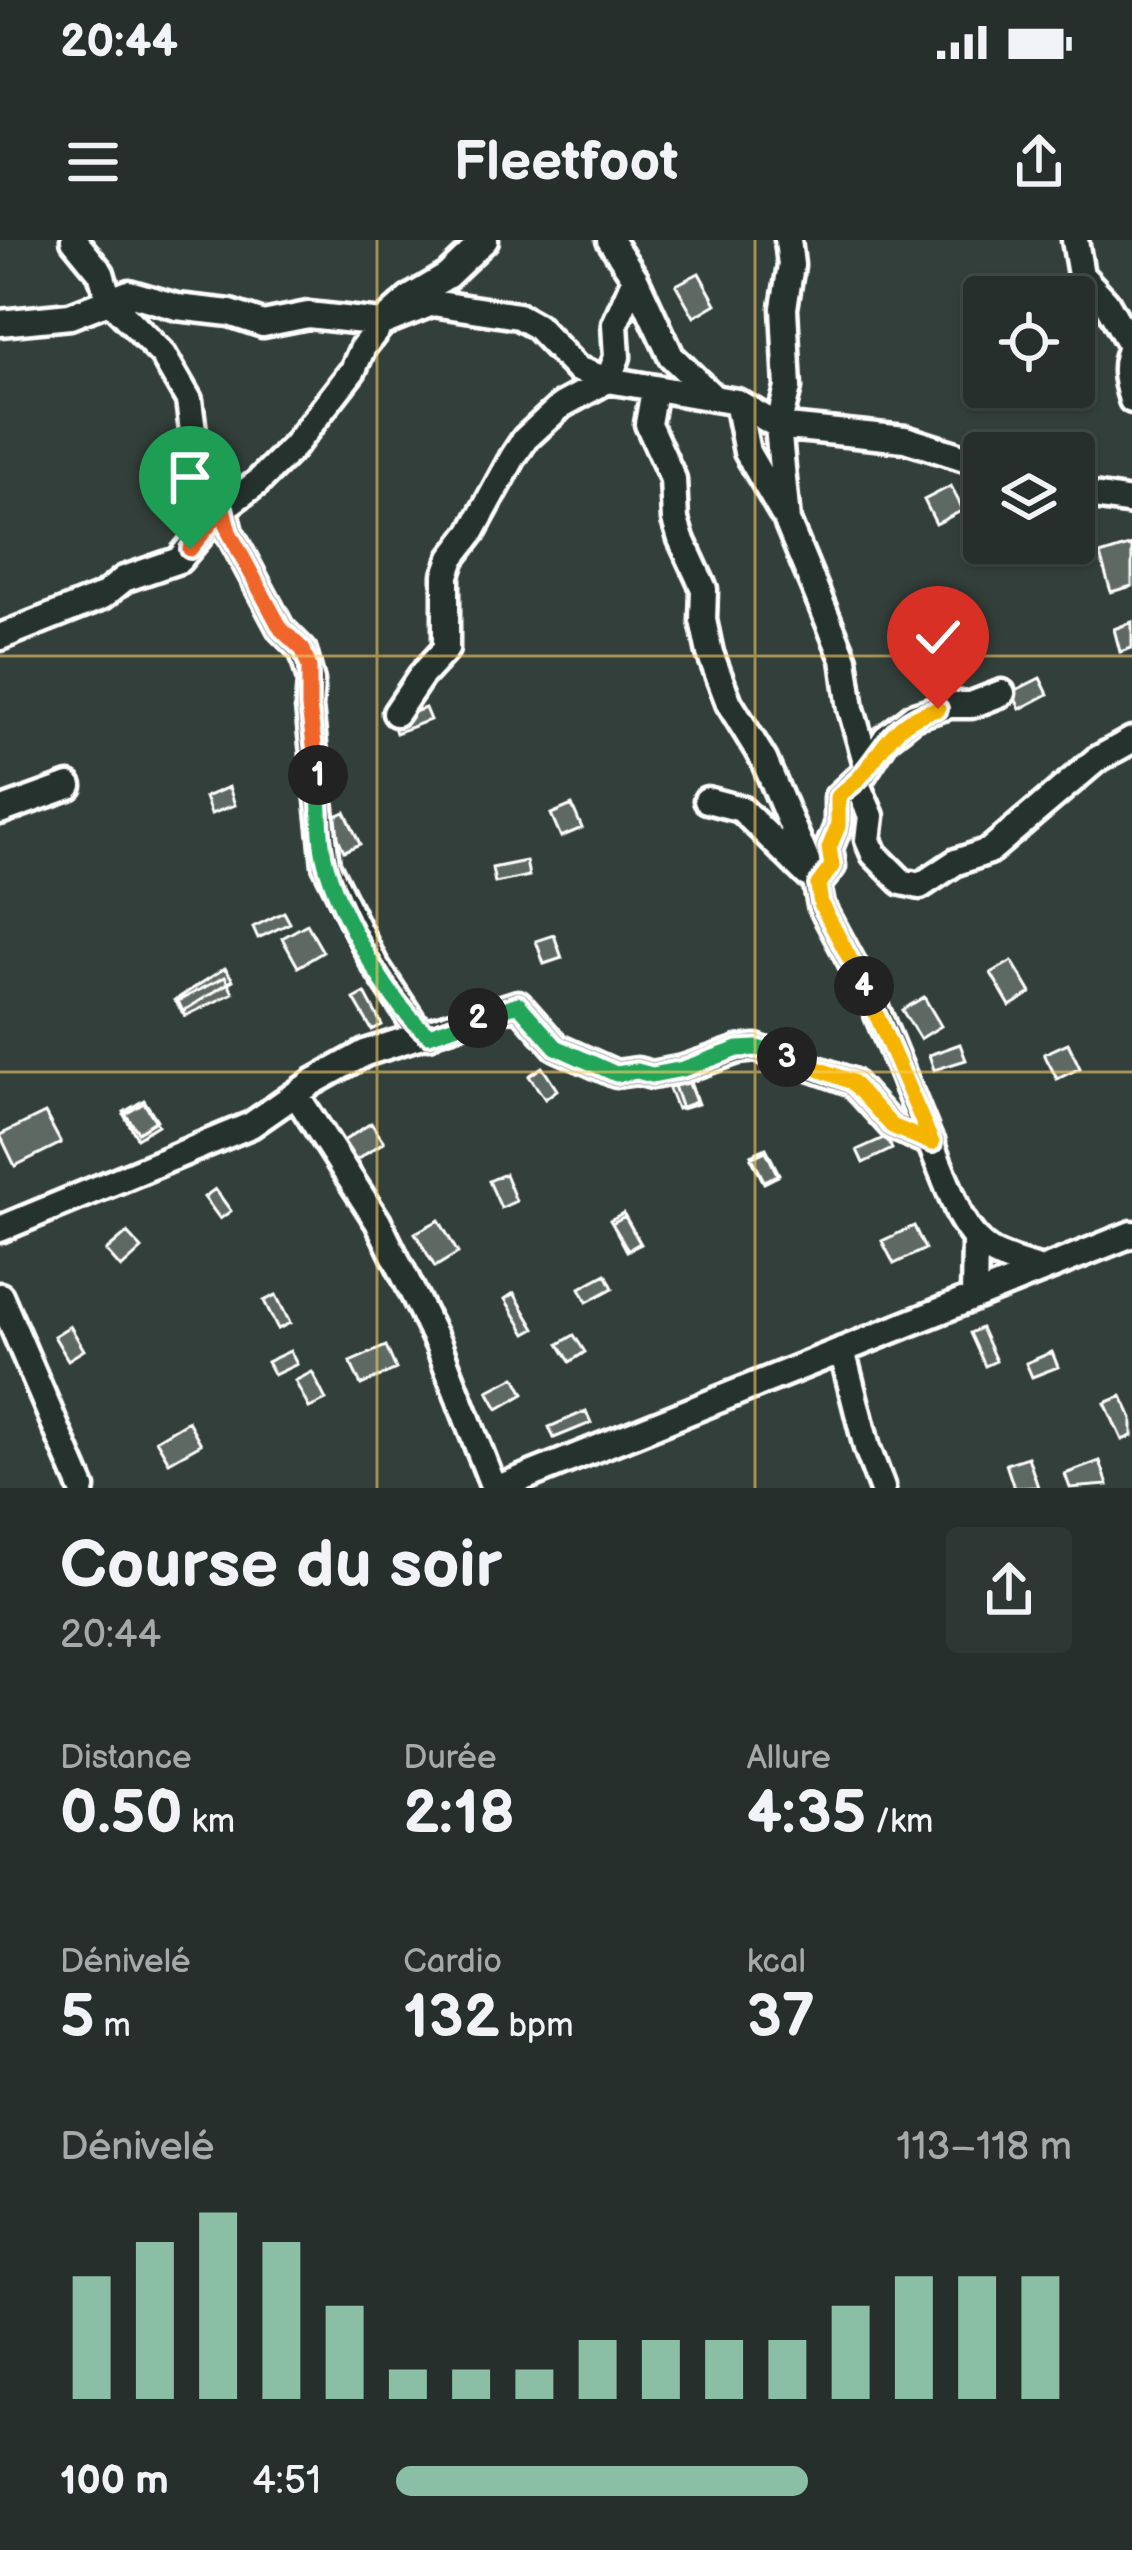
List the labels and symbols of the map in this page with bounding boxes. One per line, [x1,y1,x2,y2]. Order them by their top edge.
pin [139,426,241,549]
pin [887,586,989,709]
pin: 1 [288,745,348,805]
pin: 4 [834,956,894,1016]
pin: 2 [448,988,508,1048]
pin: 3 [757,1027,817,1087]

